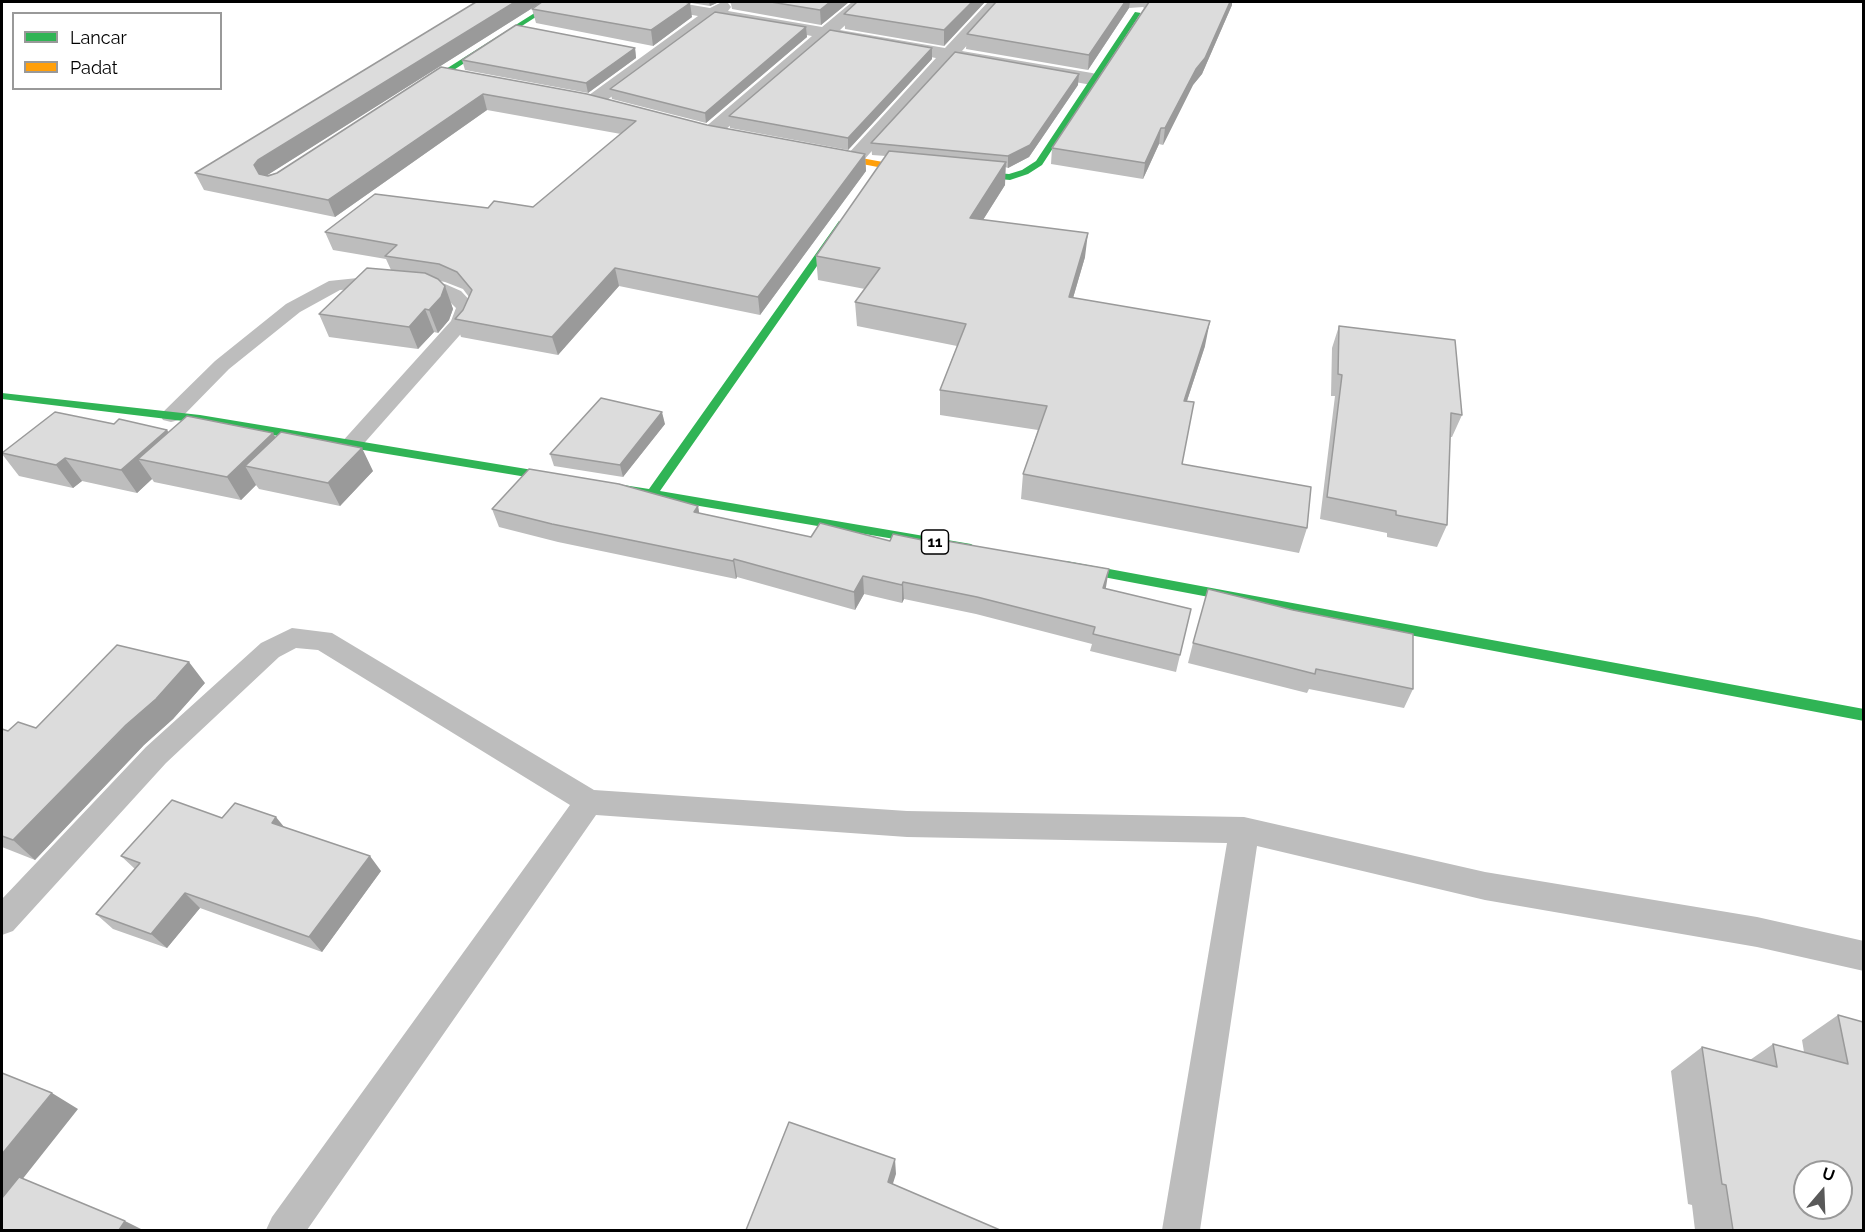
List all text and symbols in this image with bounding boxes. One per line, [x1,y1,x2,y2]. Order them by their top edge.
legend [12,12,222,90]
text: Lancar [70,27,127,48]
text: Padat [70,57,118,78]
road number: 11 [922,530,948,554]
north arrow [1793,1160,1853,1220]
text: U [1820,1163,1837,1185]

